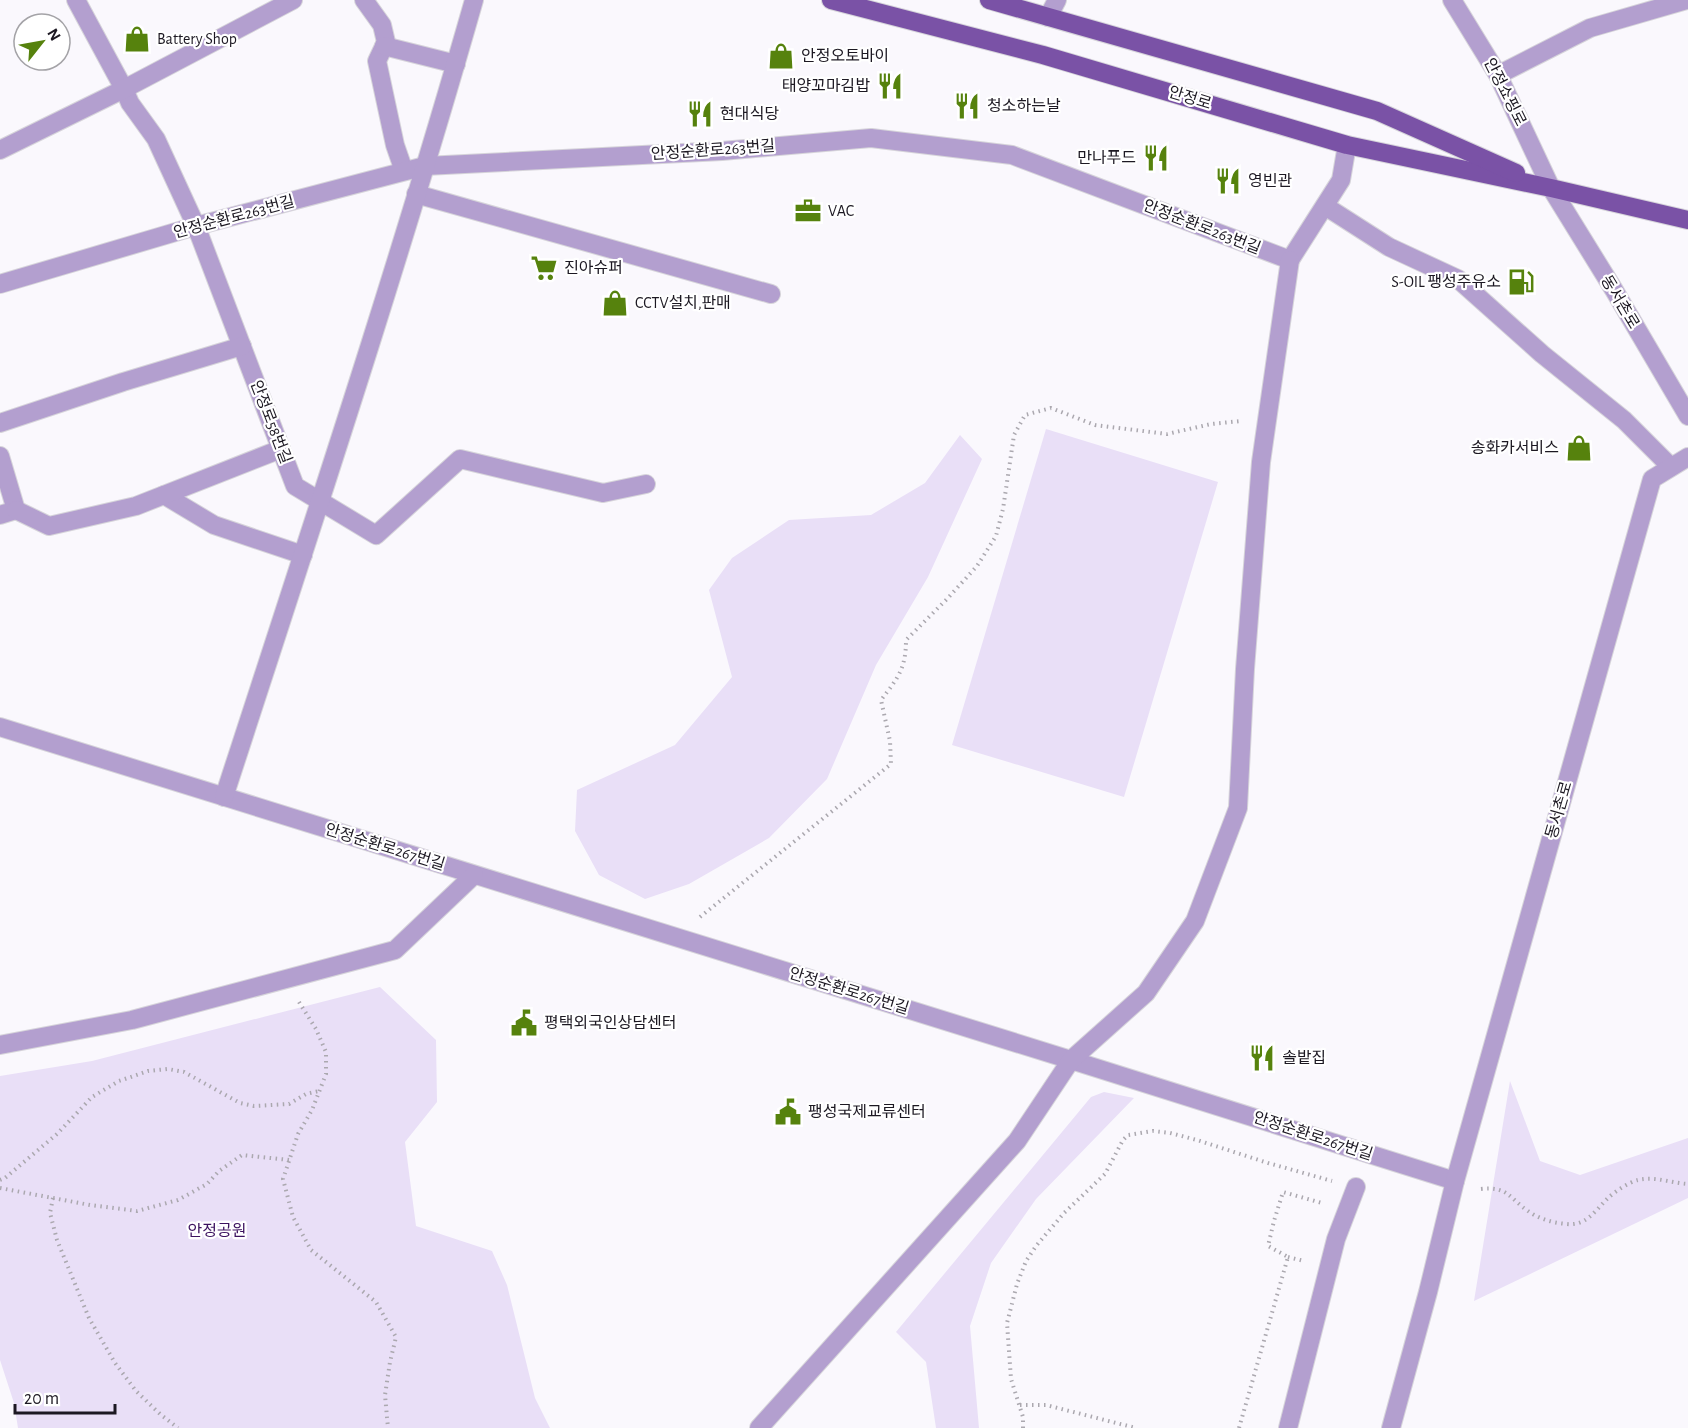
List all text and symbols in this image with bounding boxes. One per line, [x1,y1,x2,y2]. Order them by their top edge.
north arrow [12,12,72,72]
shop icon: Battery Shop [122,24,152,54]
text: N [44,26,64,44]
place label: Battery Shop [157,31,237,48]
shop icon: 안정오토바이 [766,41,796,71]
place label: 안정오토바이 [801,48,889,64]
street label: 안정쇼핑로 [1481,56,1529,129]
restaurant icon: 태양꼬마김밥 [875,71,905,101]
place label: 태양꼬마김밥 [782,78,870,94]
street label: 안정로 [1167,84,1214,112]
restaurant icon: 청소하는날 [952,91,982,121]
place label: 청소하는날 [987,98,1061,114]
restaurant icon: 현대식당 [685,99,715,129]
place label: 현대식당 [720,105,779,122]
street label: 안정순환로263번길 [650,137,776,162]
restaurant icon: 만나푸드 [1141,143,1171,173]
place label: 만나푸드 [1077,150,1136,166]
restaurant icon: 영빈관 [1213,166,1243,196]
place label: 영빈관 [1248,173,1292,189]
street label: 안정순환로263번길 [172,192,296,241]
office icon: VAC [793,196,823,226]
street label: 안정순환로263번길 [1141,196,1263,257]
place label: VAC [828,203,854,219]
supermarket icon: 진아슈퍼 [529,253,559,283]
place label: 진아슈퍼 [564,260,623,276]
fuel station icon: S-OIL 팽성주유소 [1506,267,1536,297]
street label: 동서촌로 [1598,273,1642,332]
place label: S-OIL 팽성주유소 [1391,274,1501,290]
shop icon: CCTV설치,판매 [600,288,630,318]
place label: CCTV설치,판매 [635,295,731,311]
street label: 안정로58번길 [248,378,294,466]
shop icon: 송화카서비스 [1564,433,1594,463]
place label: 송화카서비스 [1471,440,1559,456]
street label: 동서촌로 [1543,779,1575,841]
street label: 안정순환로267번길 [323,820,447,873]
street label: 안정순환로267번길 [787,964,911,1017]
public building icon: 평택외국인상담센터 [509,1008,539,1038]
place label: 평택외국인상담센터 [544,1015,676,1031]
restaurant icon: 솔밭집 [1247,1043,1277,1073]
place label: 솔밭집 [1282,1050,1326,1066]
public building icon: 팽성국제교류센터 [773,1097,803,1127]
place label: 팽성국제교류센터 [808,1104,926,1120]
street label: 안정순환로267번길 [1251,1108,1375,1163]
park label: 안정공원 [188,1223,246,1239]
scale bar [15,1377,116,1415]
text: 20 m [24,1390,59,1408]

